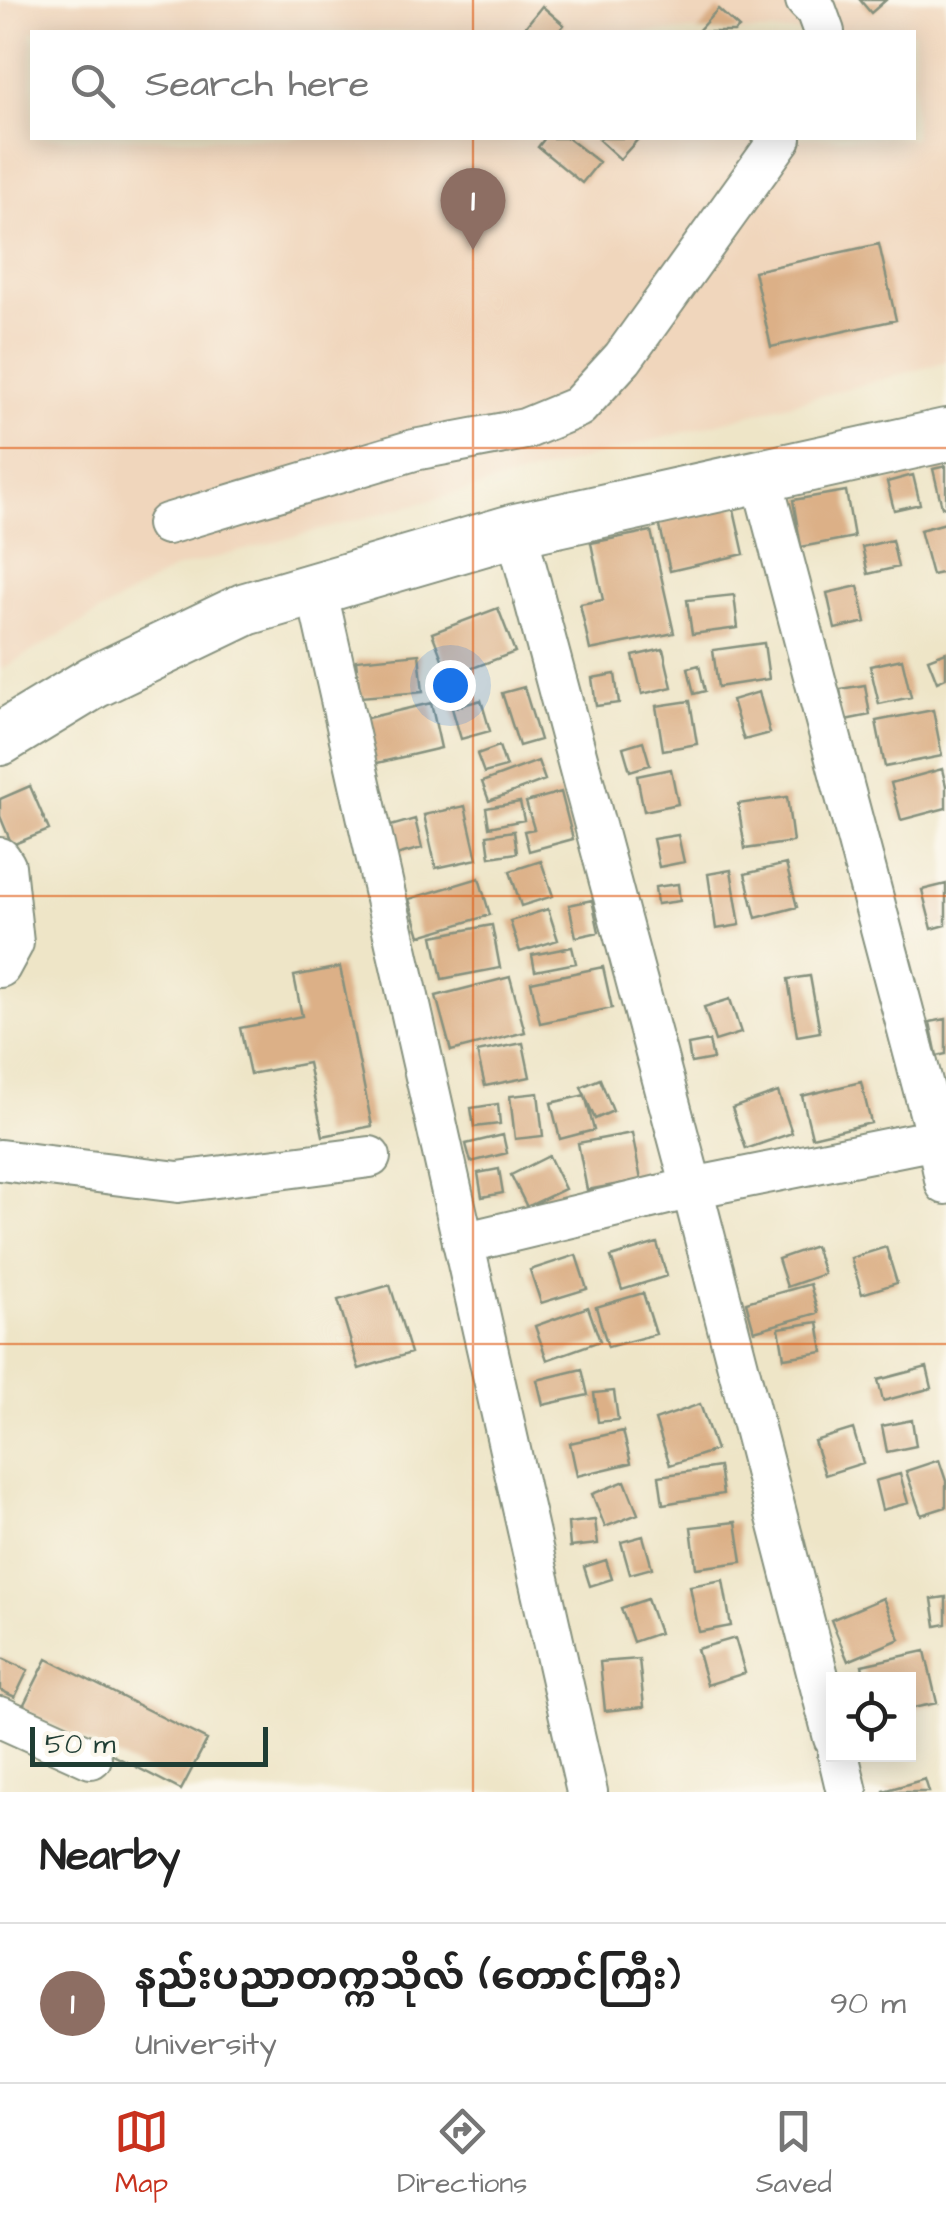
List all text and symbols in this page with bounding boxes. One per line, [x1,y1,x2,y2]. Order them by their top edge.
search box [30,30,916,140]
icon: search [65,58,120,113]
text: Search here [145,59,369,111]
pin: 1 [440,168,506,250]
your location [425,660,476,711]
map controls [826,1672,916,1762]
button: locate [826,1672,916,1762]
scale bar [30,1722,268,1766]
text: 50 m [45,1725,116,1764]
text: Nearby [40,1828,180,1886]
text: နည်းပညာတက္ကသိုလ် (တောင်ကြီး) [135,1952,680,2004]
text: 1 [70,1981,75,2026]
text: 90 m [830,1981,906,2026]
text: University [135,2022,277,2067]
tab: Map [114,2104,169,2203]
tab: Directions [397,2104,527,2203]
tab: Saved [756,2104,832,2203]

